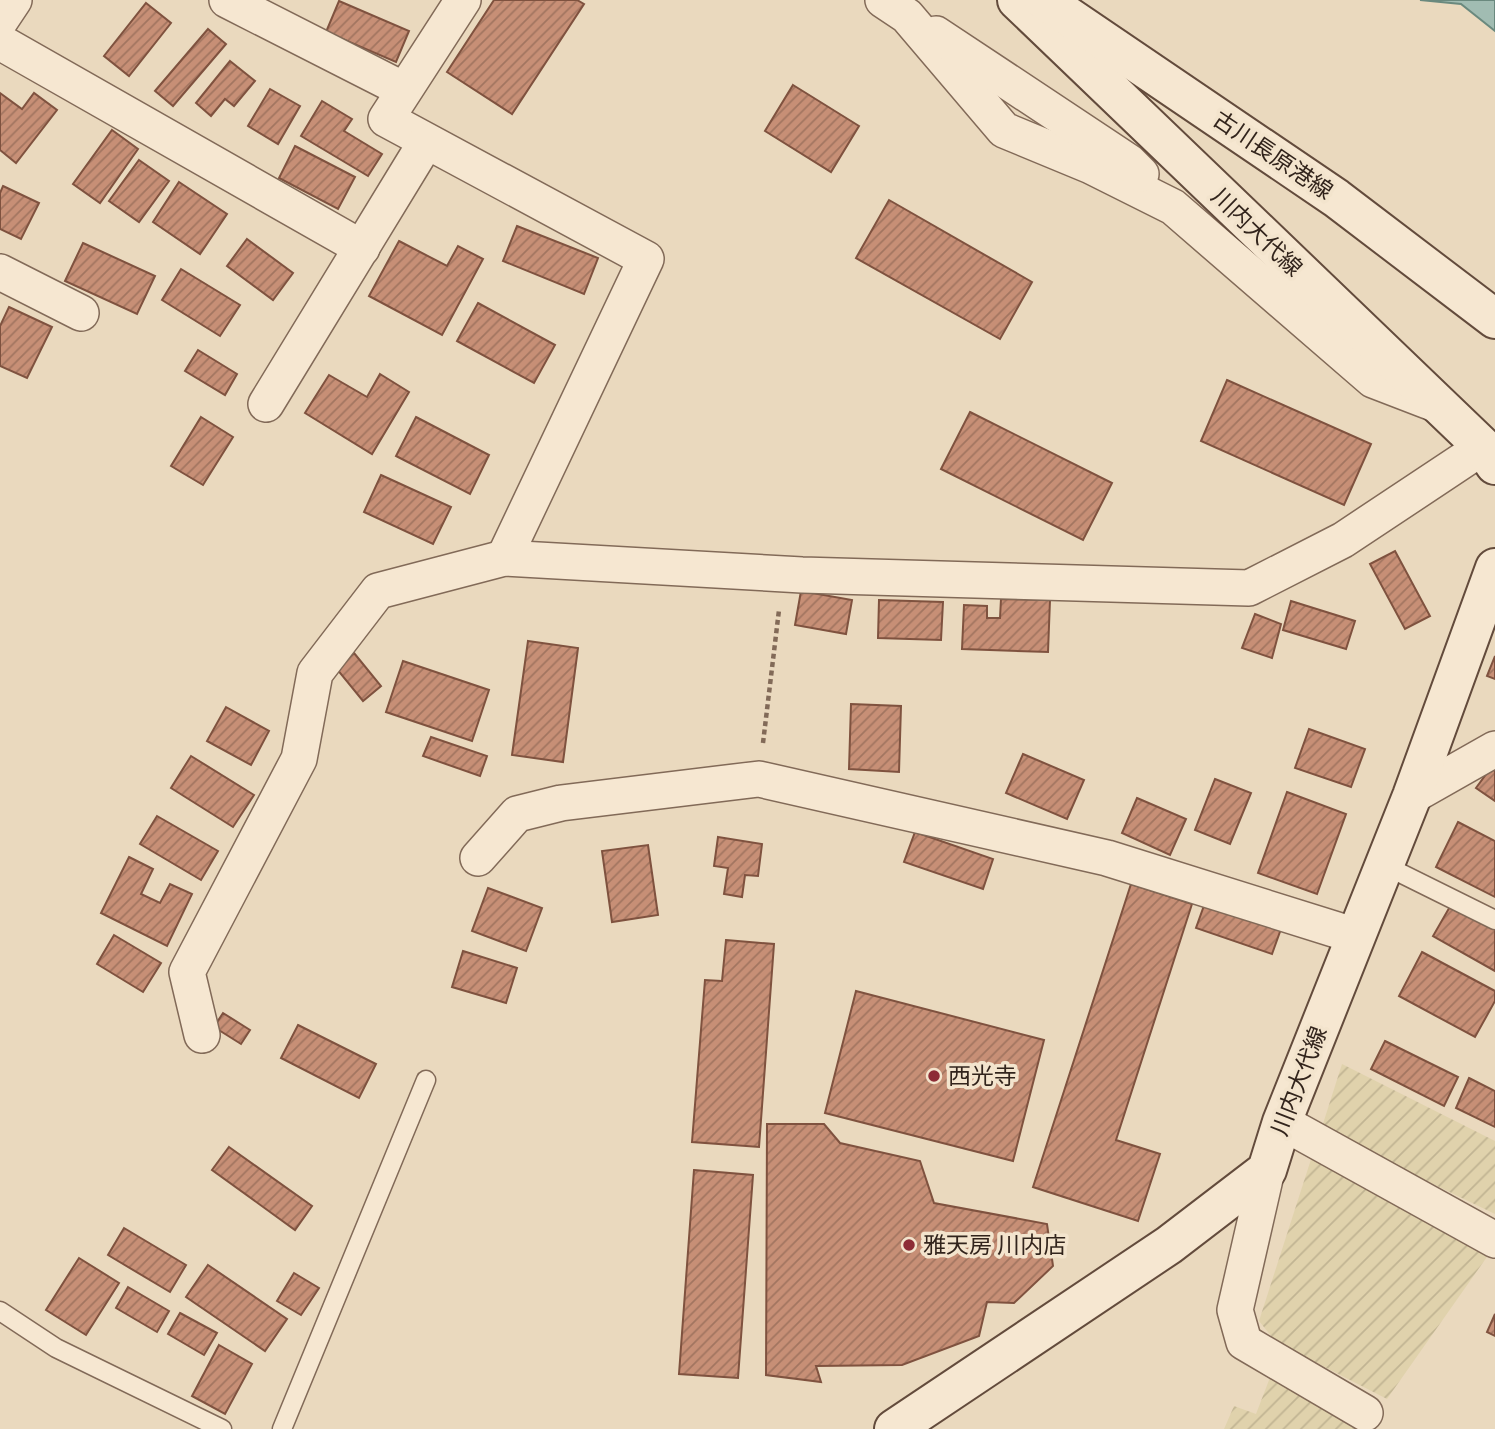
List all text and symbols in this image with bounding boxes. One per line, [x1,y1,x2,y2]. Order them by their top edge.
street label: 古川長原港線 [1207,103,1339,207]
street label: 川内大代線 [1205,181,1309,283]
street label: 川内大代線 [1263,1022,1335,1140]
place label: 西光寺 [948,1060,1017,1092]
marker: 西光寺 [926,1068,942,1084]
place label: 雅天房 川内店 [923,1229,1066,1261]
marker: 雅天房 川内店 [901,1237,917,1253]

